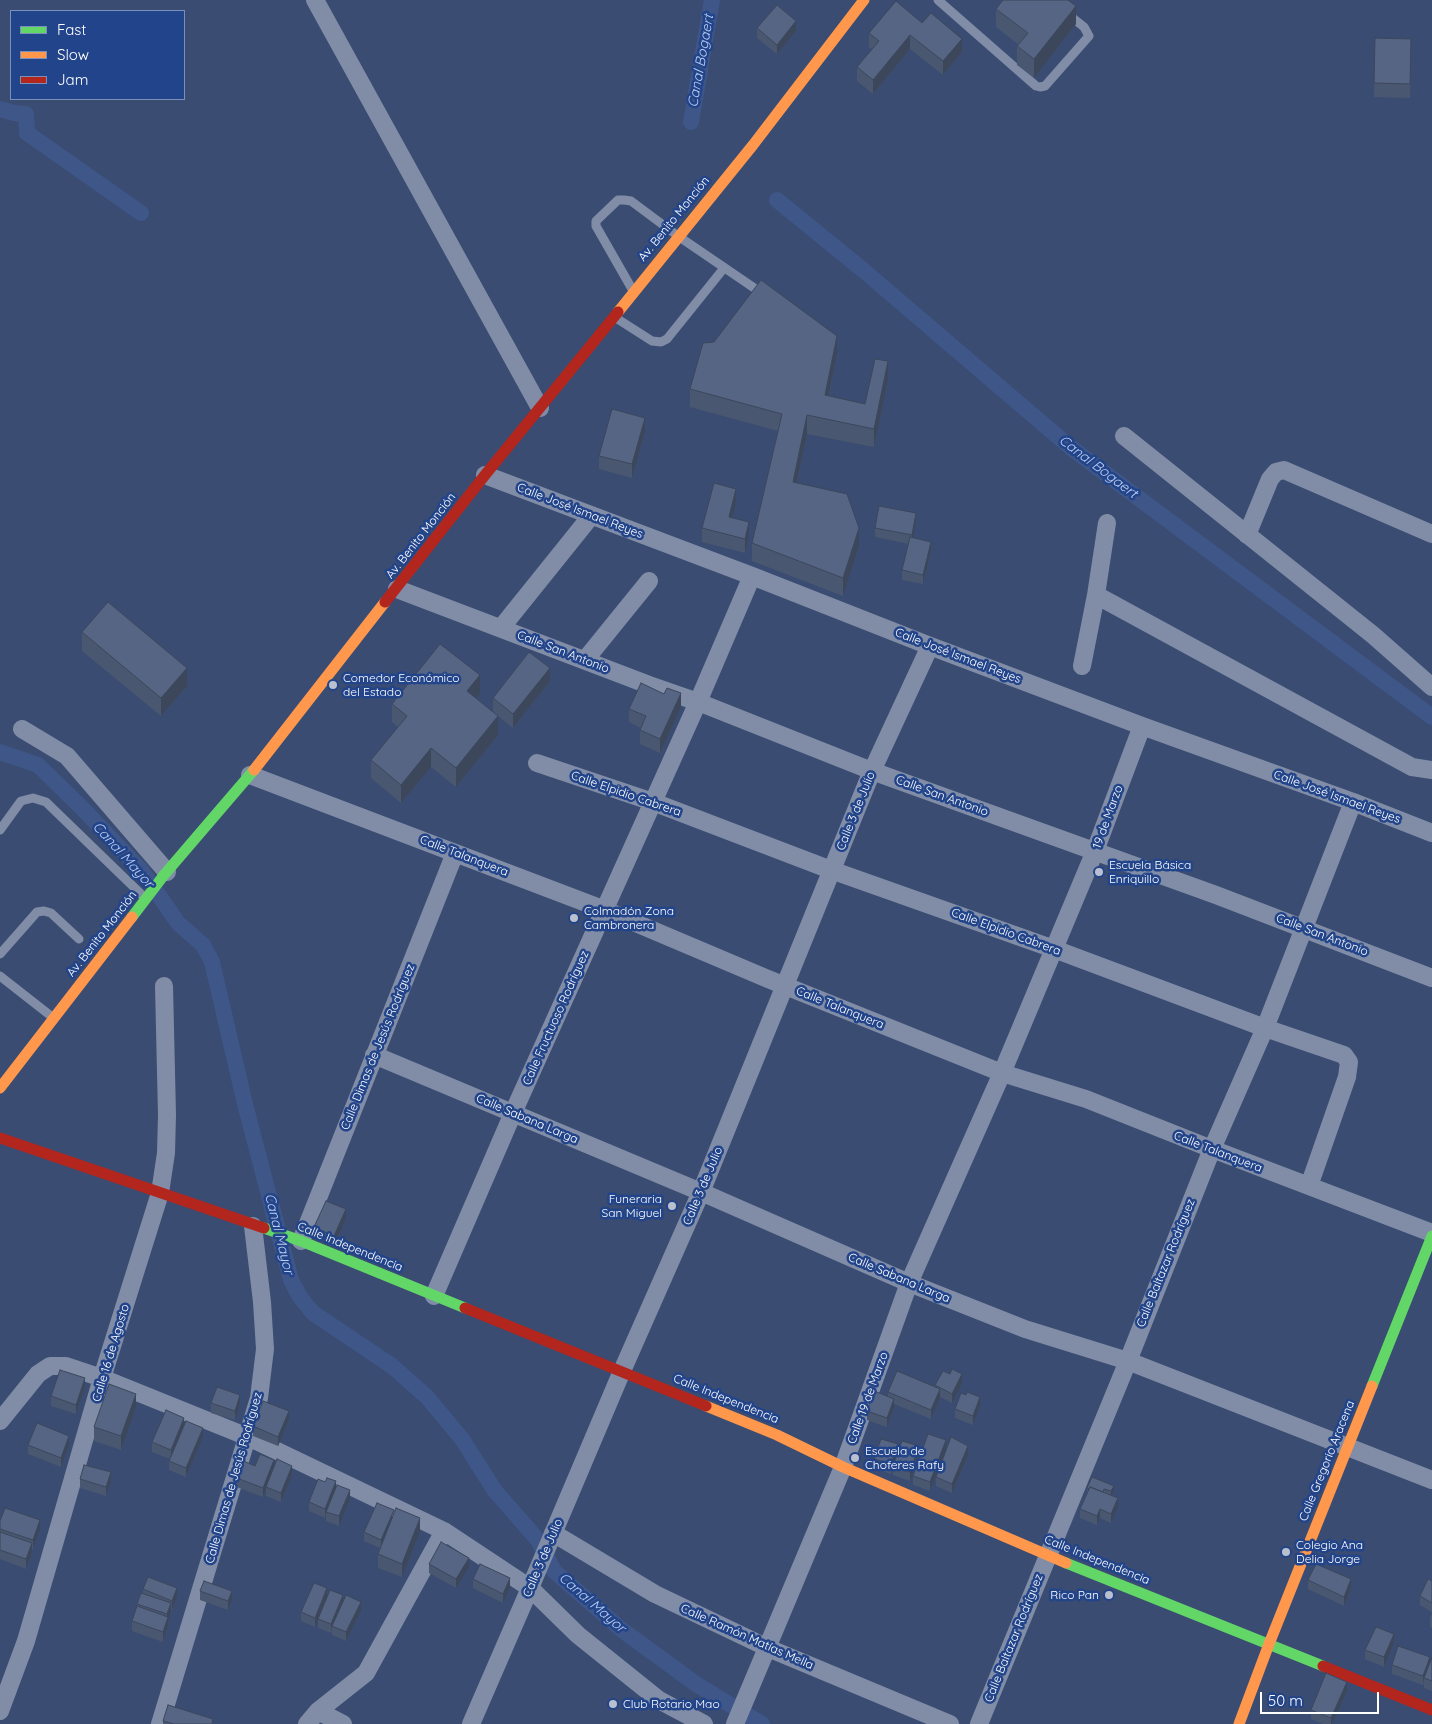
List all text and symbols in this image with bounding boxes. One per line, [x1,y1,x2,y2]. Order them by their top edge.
legend [10,10,185,100]
water label: Canal Bogaert [685,13,717,109]
text: Fast [57,20,86,39]
text: Slow [57,45,89,64]
text: Jam [57,70,88,89]
street label: Av. Benito Monción [635,174,713,264]
water label: Canal Bogaert [1055,432,1141,502]
street label: Calle José Ismael Reyes [515,480,645,542]
street label: Av. Benito Monción [383,490,459,582]
street label: Calle José Ismael Reyes [893,625,1023,687]
street label: Calle San Antonio [515,628,611,676]
place label: Comedor Económico del Estado [343,671,460,699]
marker: Comedor Económico del Estado [327,679,339,691]
street label: Calle José Ismael Reyes [1272,767,1402,827]
street label: Calle Elpidio Cabrera [569,768,683,820]
street label: Calle 3 de Julio [834,769,878,853]
street label: Calle San Antonio [894,773,990,819]
street label: 19 de Marzo [1090,783,1126,851]
water label: Canal Mayor [89,819,157,891]
street label: Calle Talanquera [418,833,510,879]
place label: Escuela Básica Enriquillo [1109,858,1191,886]
marker: Escuela Básica Enriquillo [1093,866,1105,878]
street label: Av. Benito Monción [64,888,140,980]
place label: Colmadón Zona Cambronera [584,904,674,932]
street label: Calle Elpidio Cabrera [949,905,1063,959]
street label: Calle San Antonio [1274,911,1370,959]
marker: Colmadón Zona Cambronera [568,912,580,924]
street label: Calle Fructuoso Rodríguez [520,949,592,1087]
street label: Calle Dimas de Jesús Rodríguez [338,962,418,1132]
street label: Calle Talanquera [794,984,886,1032]
street label: Calle Sabana Larga [474,1091,580,1147]
street label: Calle Talanquera [1172,1129,1264,1175]
street label: Calle 3 de Julio [680,1145,726,1227]
water label: Canal Mayor [261,1192,297,1276]
place label: Funeraria San Miguel [602,1192,662,1220]
street label: Calle Baltazar Rodríguez [1134,1197,1198,1329]
marker: Funeraria San Miguel [666,1200,678,1212]
street label: Calle Independencia [295,1219,405,1275]
street label: Calle Sabana Larga [846,1250,952,1306]
street label: Calle 16 de Agosto [89,1303,133,1403]
street label: Calle 19 de Marzo [845,1350,891,1446]
street label: Calle Independencia [671,1371,781,1427]
street label: Calle Dimas de Jesús Rodríguez [203,1391,265,1565]
street label: Calle Gregorio Aracena [1296,1399,1358,1523]
place label: Escuela de Choferes Rafy [865,1444,944,1472]
marker: Escuela de Choferes Rafy [849,1452,861,1464]
street label: Calle 3 de Julio [520,1517,566,1599]
street label: Calle Independencia [1042,1532,1152,1588]
place label: Colegio Ana Delia Jorge [1296,1538,1363,1566]
marker: Colegio Ana Delia Jorge [1280,1546,1292,1558]
water label: Canal Mayor [555,1569,629,1637]
street label: Calle Baltazar Rodríguez [982,1572,1046,1704]
place label: Rico Pan [1050,1588,1099,1602]
marker: Rico Pan [1103,1589,1115,1601]
street label: Calle Ramón Matías Mella [678,1601,816,1673]
scale bar [1262,1682,1381,1714]
text: 50 m [1268,1691,1303,1710]
place label: Club Rotario Mao [623,1697,720,1711]
marker: Club Rotario Mao [607,1698,619,1710]

